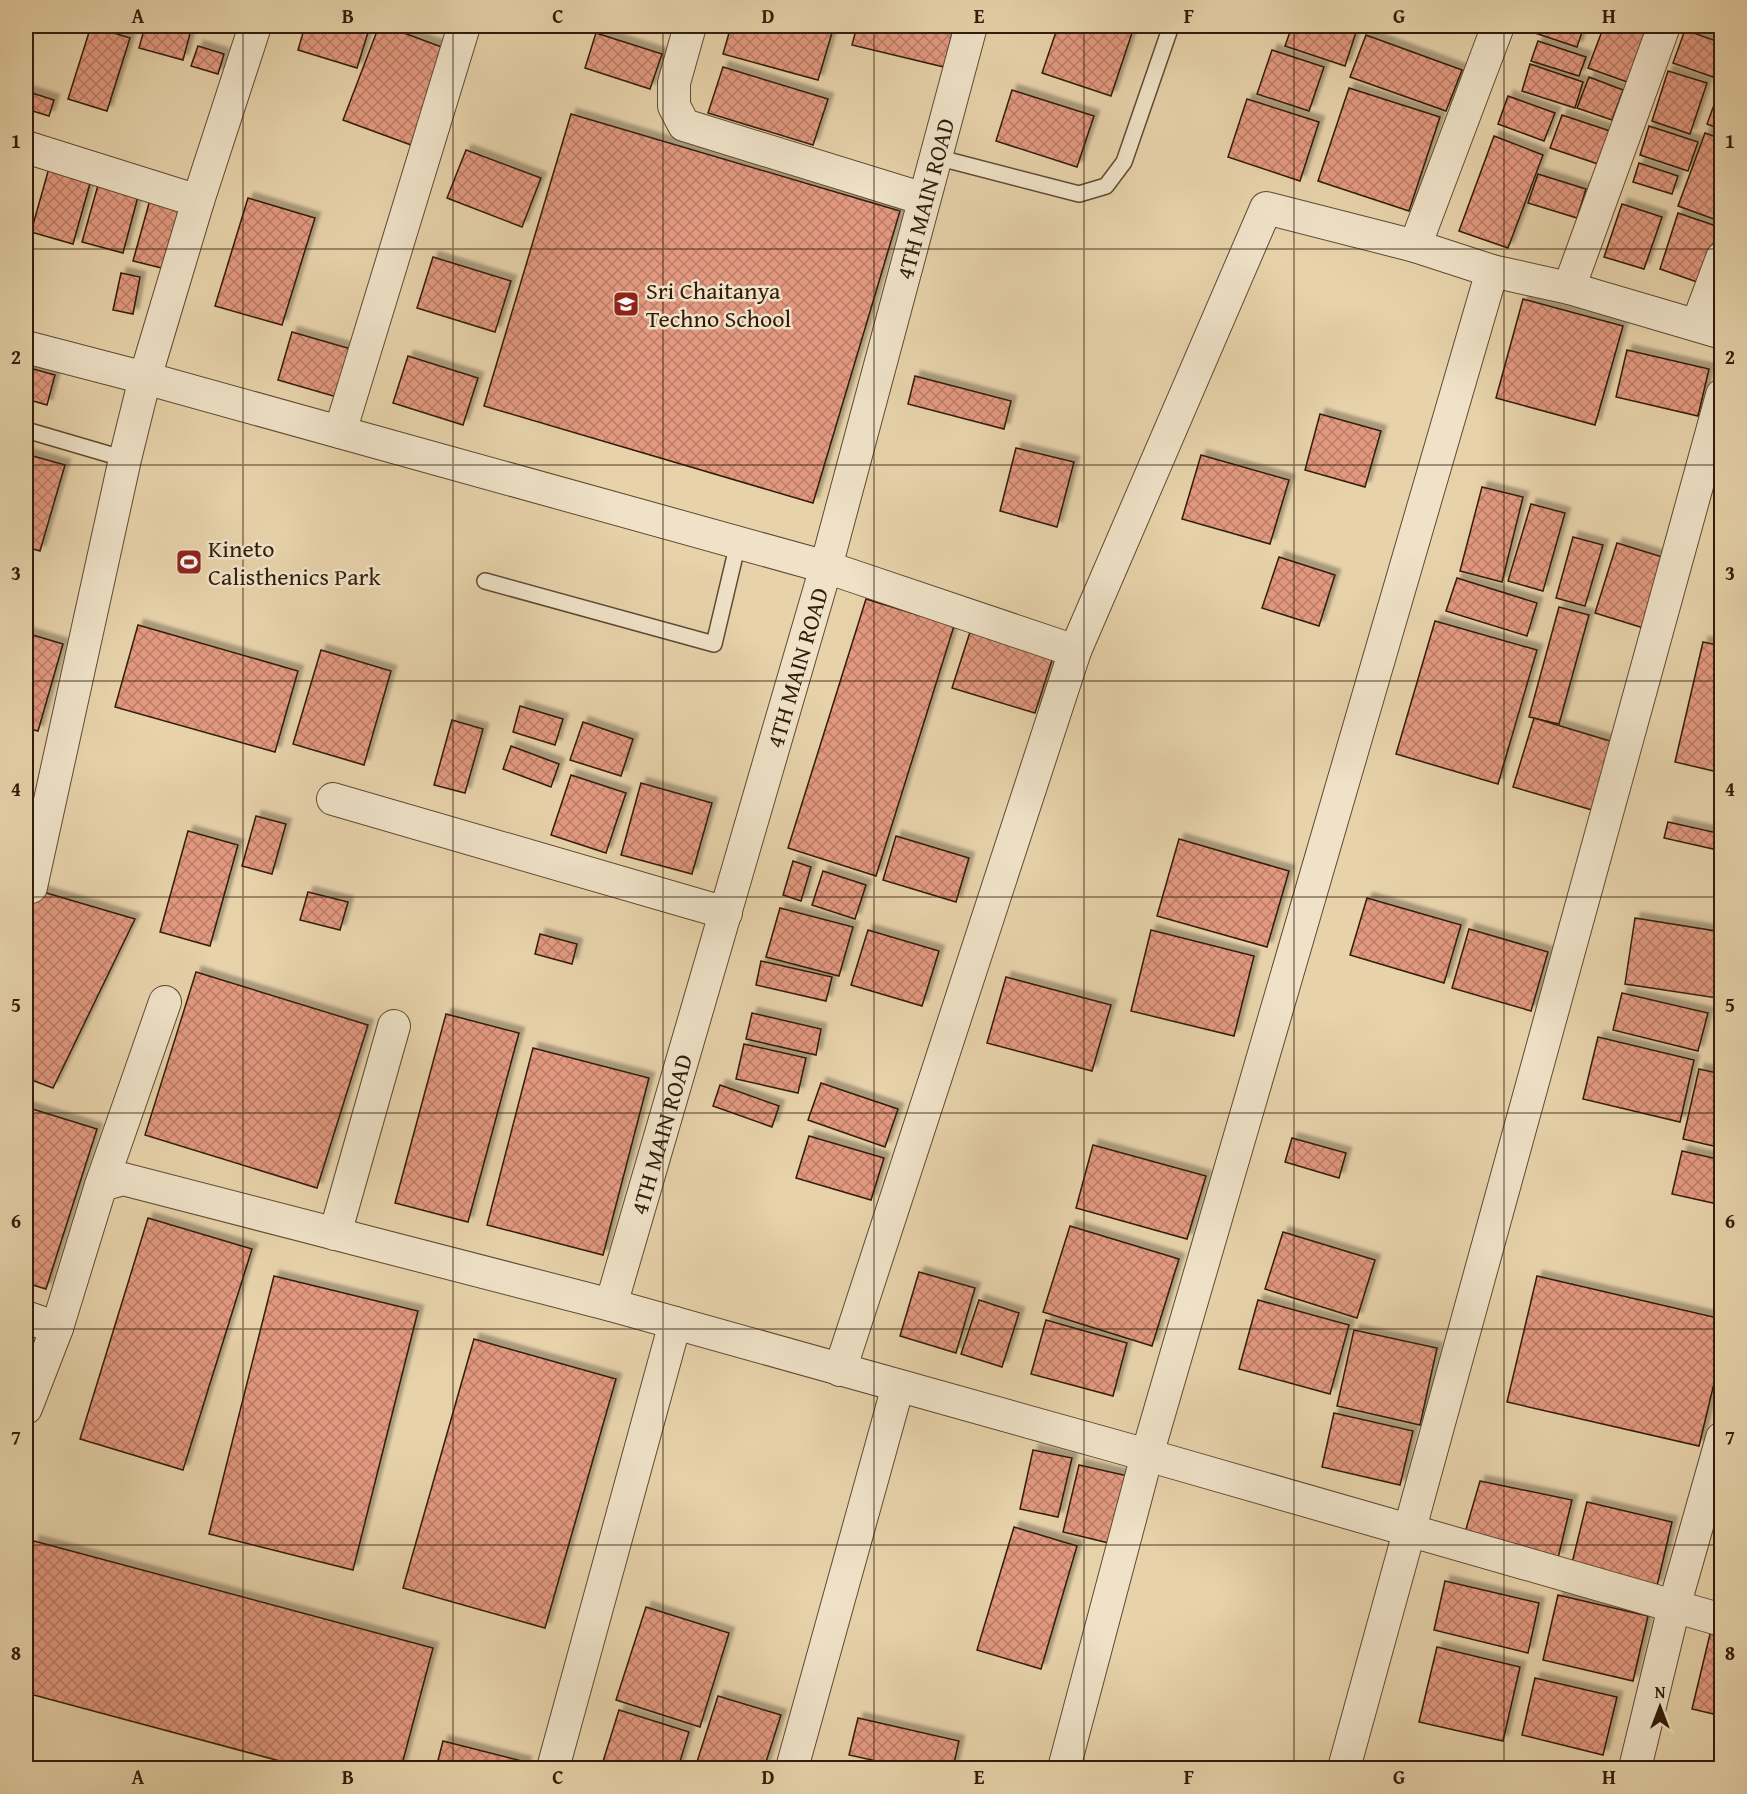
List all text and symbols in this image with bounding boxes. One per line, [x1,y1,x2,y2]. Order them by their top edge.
text: A [132,1,145,30]
text: B [342,1,354,30]
text: C [552,1,564,30]
text: D [761,1,775,30]
text: E [974,1,985,30]
text: F [1184,1,1194,30]
text: G [1393,1,1405,30]
text: H [1602,1,1616,30]
street label: 4TH MAIN ROAD [886,114,963,283]
text: 1 [11,126,21,155]
text: 1 [1725,126,1735,155]
place label: Sri Chaitanya Techno School [646,273,792,336]
school or university icon: Sri Chaitanya Techno School [611,289,641,319]
text: 2 [11,342,21,371]
text: 2 [1725,342,1735,371]
place label: Kineto Calisthenics Park [208,531,381,594]
sports icon: Kineto Calisthenics Park [174,547,204,577]
text: 3 [11,558,21,587]
text: 3 [1725,558,1735,587]
street label: 4TH MAIN ROAD [757,583,837,752]
text: 4 [11,774,21,803]
text: 4 [1725,774,1735,803]
text: 5 [11,990,21,1019]
text: 5 [1725,990,1735,1019]
street label: 4TH MAIN ROAD [621,1050,701,1219]
text: 6 [11,1206,21,1235]
text: 6 [1725,1206,1735,1235]
text: 7 [11,1422,21,1451]
text: 7 [1725,1422,1735,1451]
text: 8 [11,1638,21,1667]
text: 8 [1725,1638,1735,1667]
north arrow [1630,1677,1690,1737]
text: N [1655,1680,1666,1704]
text: A [132,1762,145,1791]
text: B [342,1762,354,1791]
text: C [552,1762,564,1791]
text: D [761,1762,775,1791]
text: E [974,1762,985,1791]
text: F [1184,1762,1194,1791]
text: G [1393,1762,1405,1791]
text: H [1602,1762,1616,1791]

